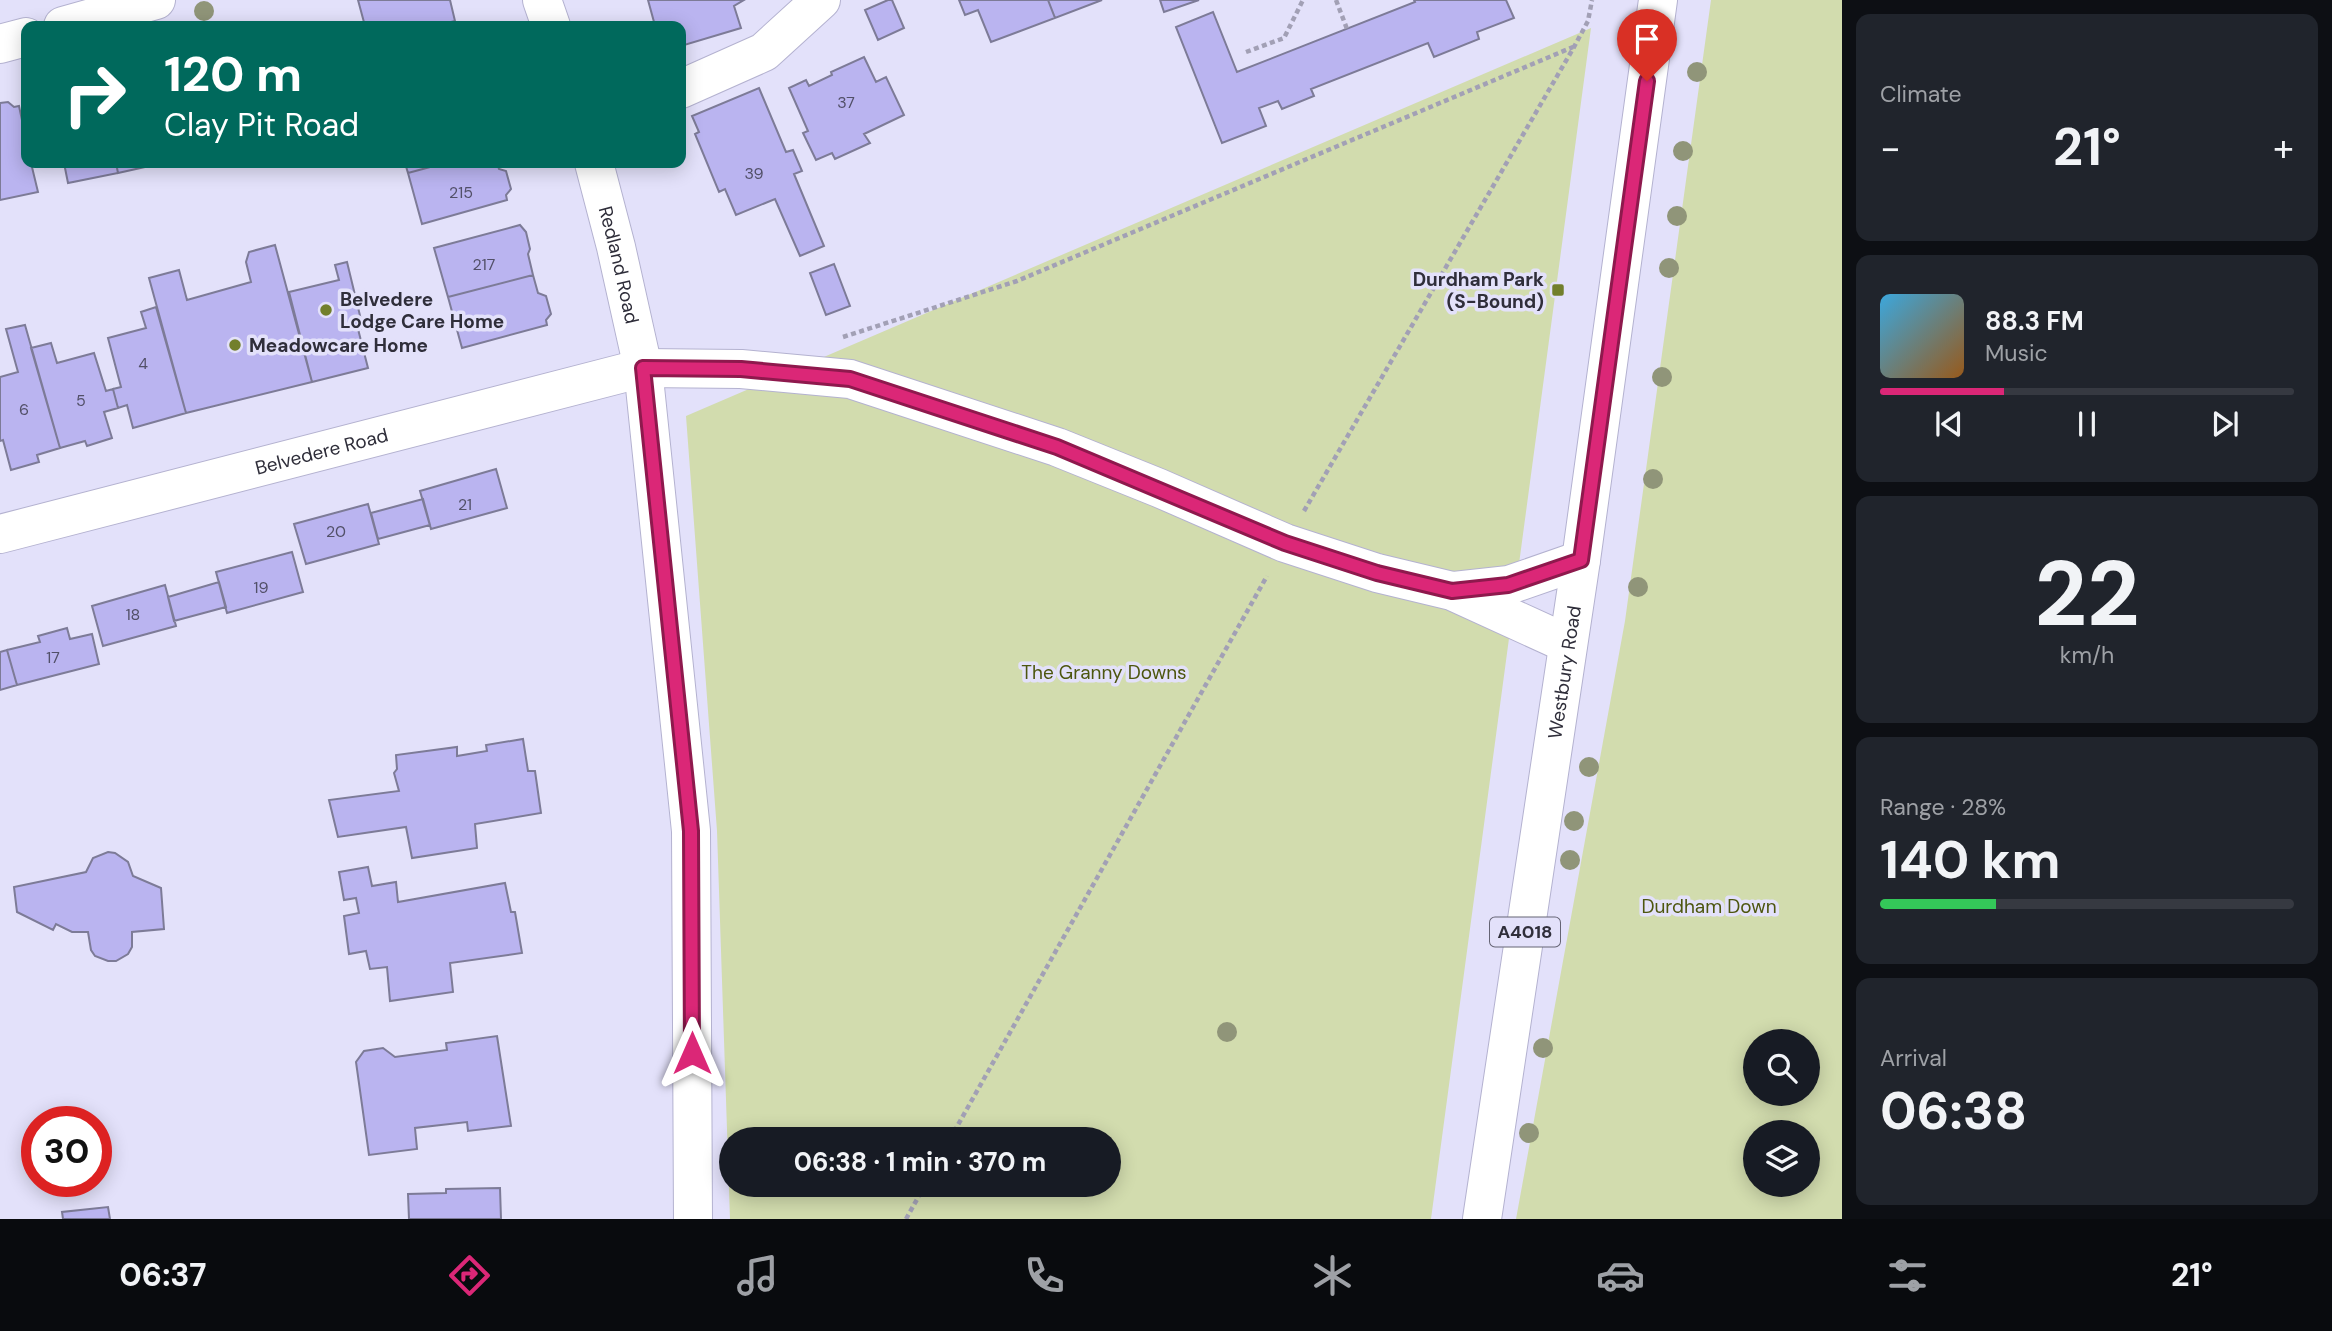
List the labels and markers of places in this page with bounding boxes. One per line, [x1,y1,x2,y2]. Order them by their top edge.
pin [1617,9,1677,81]
place label: Durdham Park (S-Bound) [1413,267,1544,314]
marker: Durdham Park (S-Bound) [1550,282,1566,298]
place label: Belvedere Lodge Care Home [340,287,504,334]
marker: Belvedere Lodge Care Home [318,302,334,318]
place label: Meadowcare Home [249,333,428,358]
marker: Meadowcare Home [227,337,243,353]

